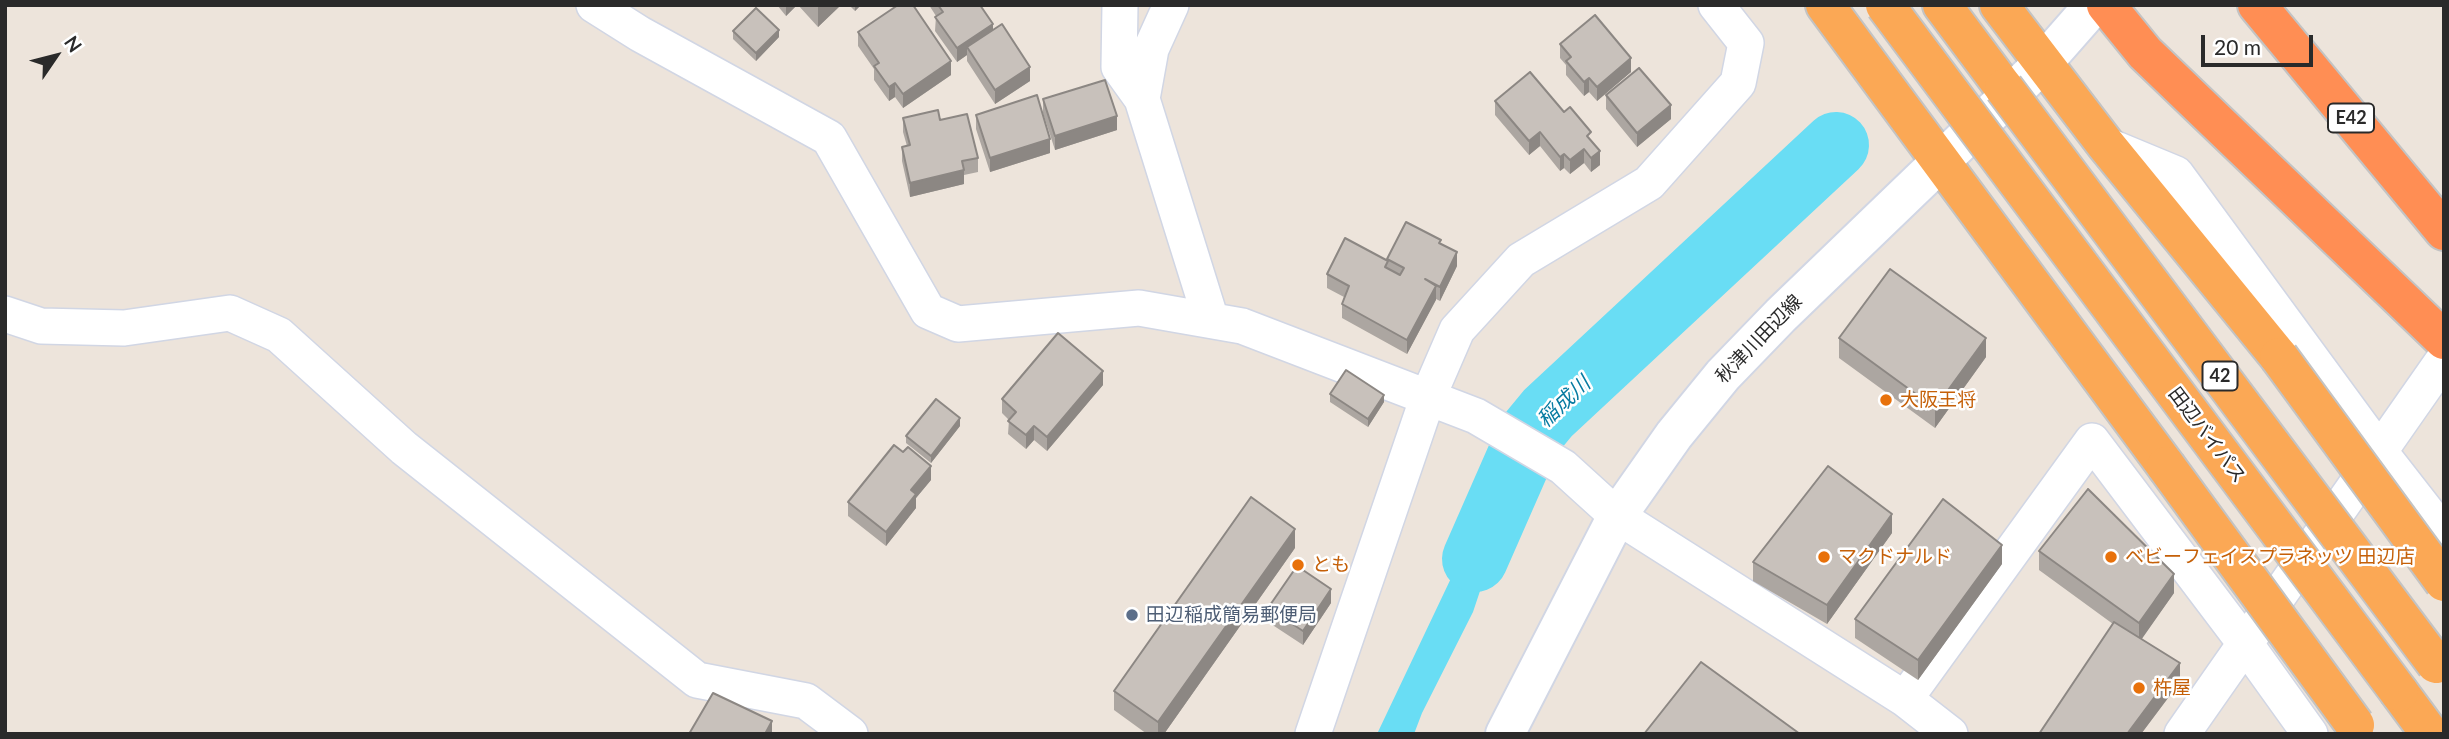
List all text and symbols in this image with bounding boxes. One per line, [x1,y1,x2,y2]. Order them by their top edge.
north arrow [21,21,91,91]
scale bar [2204,21,2316,65]
text: N [60,31,87,56]
text: 20 m [2214,34,2261,59]
road number: E42 [2328,104,2374,132]
street label: 秋津川田辺線 [1711,290,1807,388]
road number: 42 [2202,362,2238,390]
water label: 稲成川 [1532,371,1596,433]
street label: 田辺バイパス [2164,383,2250,487]
place label: 大阪王将 [1900,389,1976,411]
marker: 大阪王将 [1878,392,1894,408]
place label: マクドナルド [1838,546,1952,568]
place label: ベビーフェイスプラネッツ 田辺店 [2125,546,2415,568]
marker: マクドナルド [1816,549,1832,565]
marker: ベビーフェイスプラネッツ 田辺店 [2103,549,2119,565]
place label: とも [1312,554,1350,576]
marker: とも [1290,557,1306,573]
place label: 田辺稲成簡易郵便局 [1146,604,1317,626]
marker: 田辺稲成簡易郵便局 [1124,607,1140,623]
place label: 杵屋 [2153,677,2191,699]
marker: 杵屋 [2131,680,2147,696]

